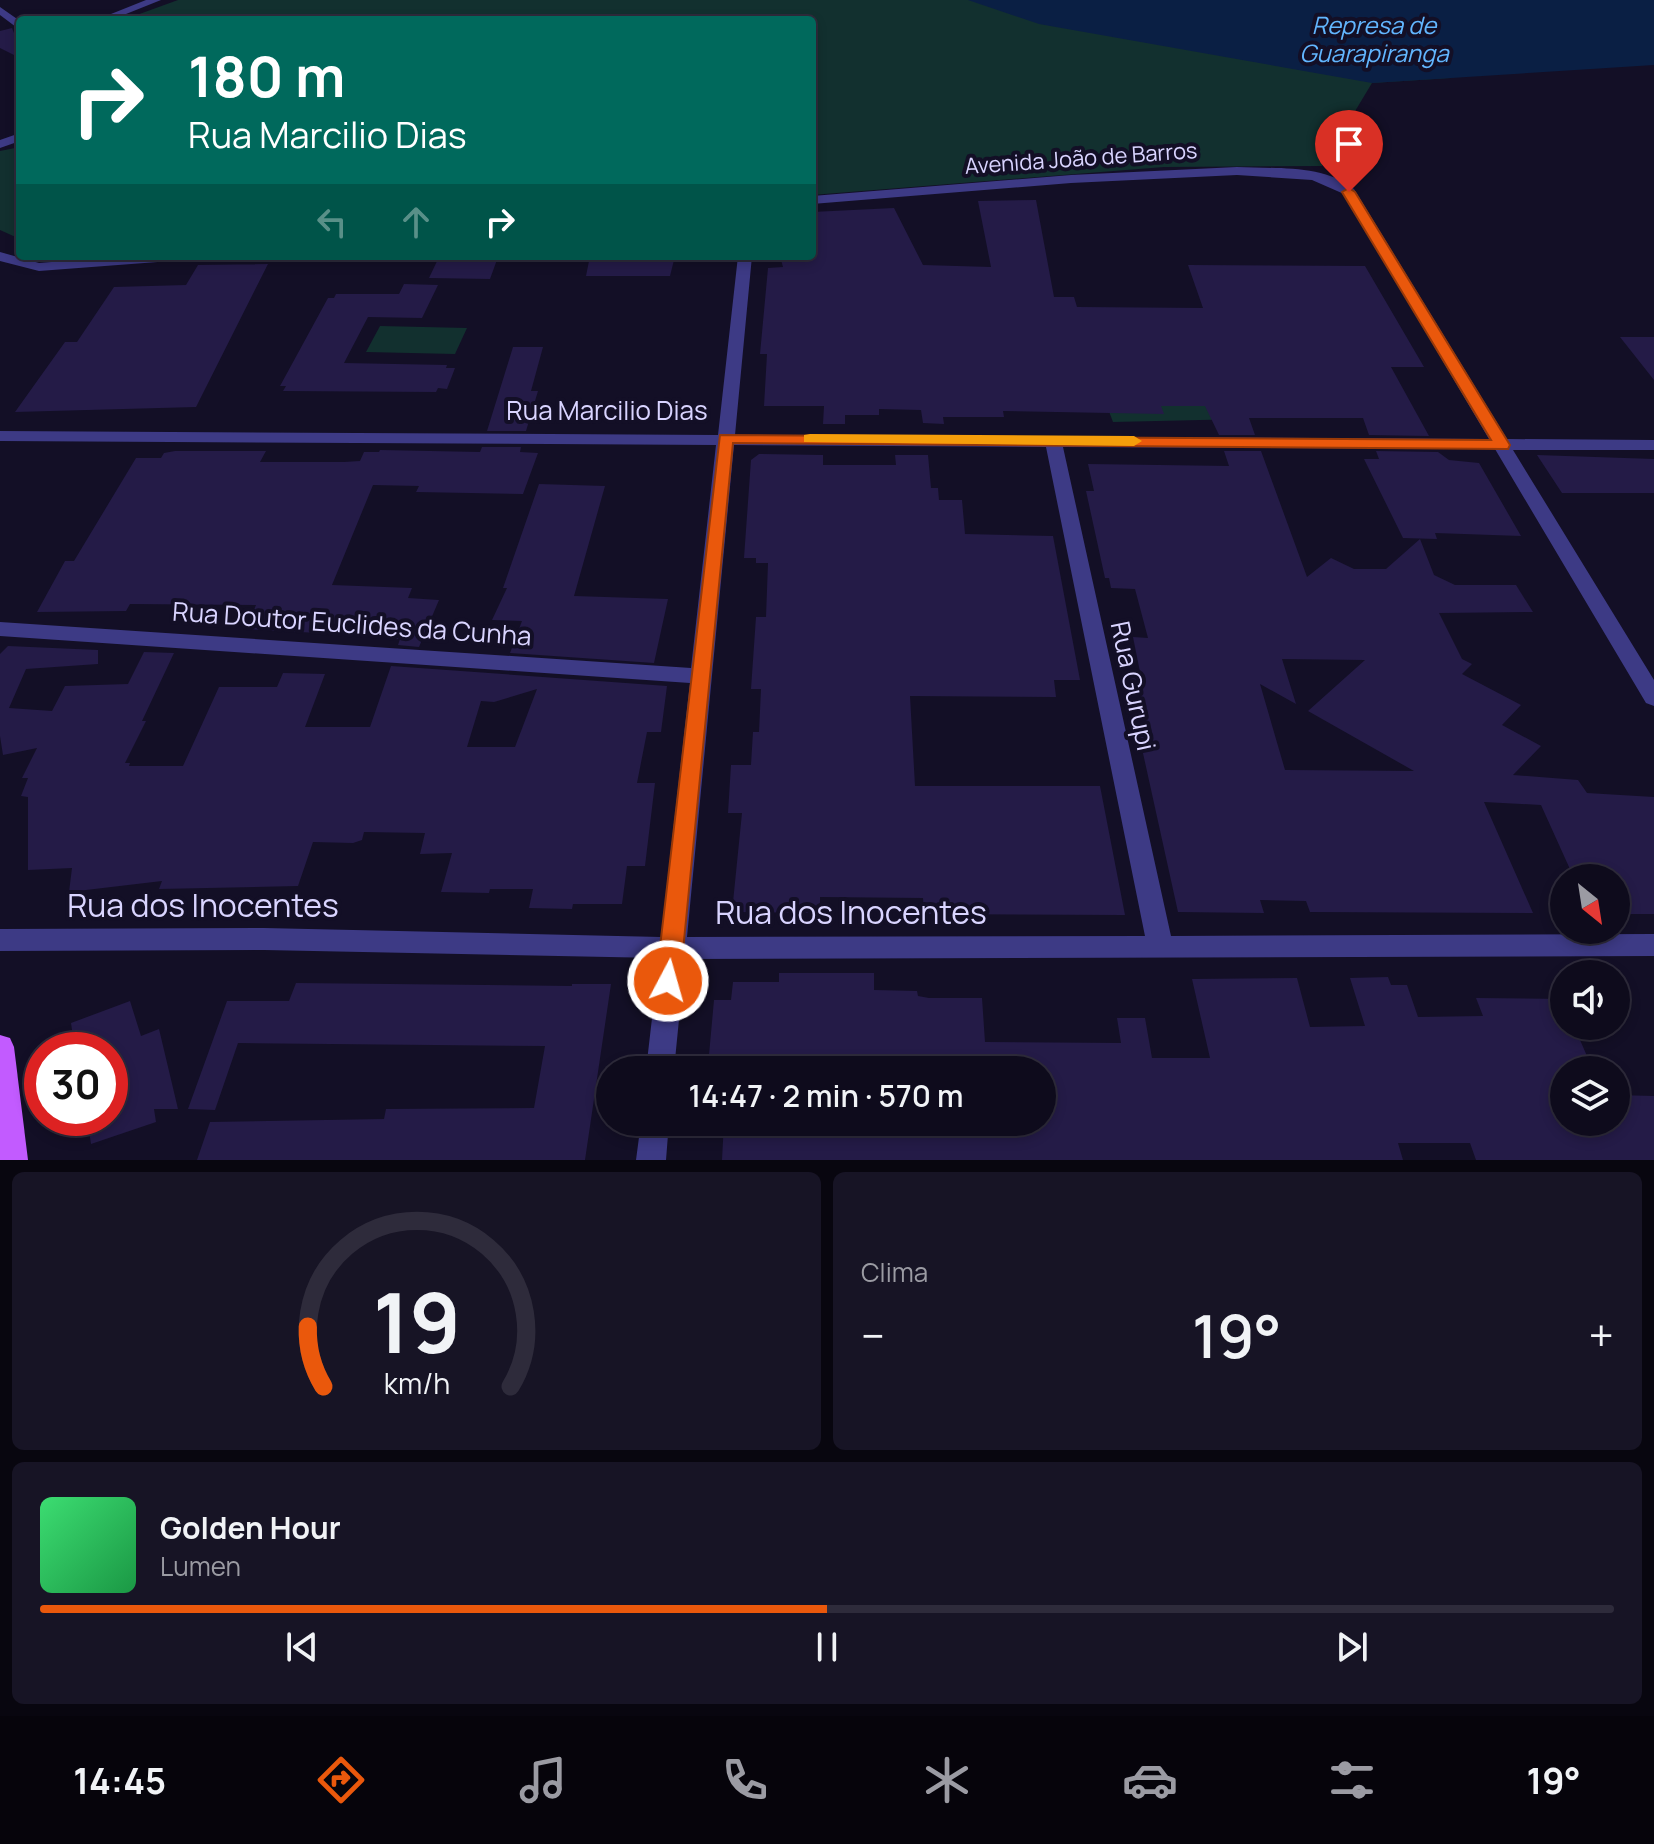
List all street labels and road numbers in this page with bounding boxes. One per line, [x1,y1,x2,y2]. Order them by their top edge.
street label: Avenida João de Barros [964,135,1198,181]
street label: Rua Marcilio Dias [506,392,708,428]
street label: Rua Doutor Euclides da Cunha [171,592,533,654]
street label: Rua Gurupi [1103,618,1165,754]
street label: Rua dos Inocentes [67,883,339,927]
street label: Rua dos Inocentes [715,890,987,934]

